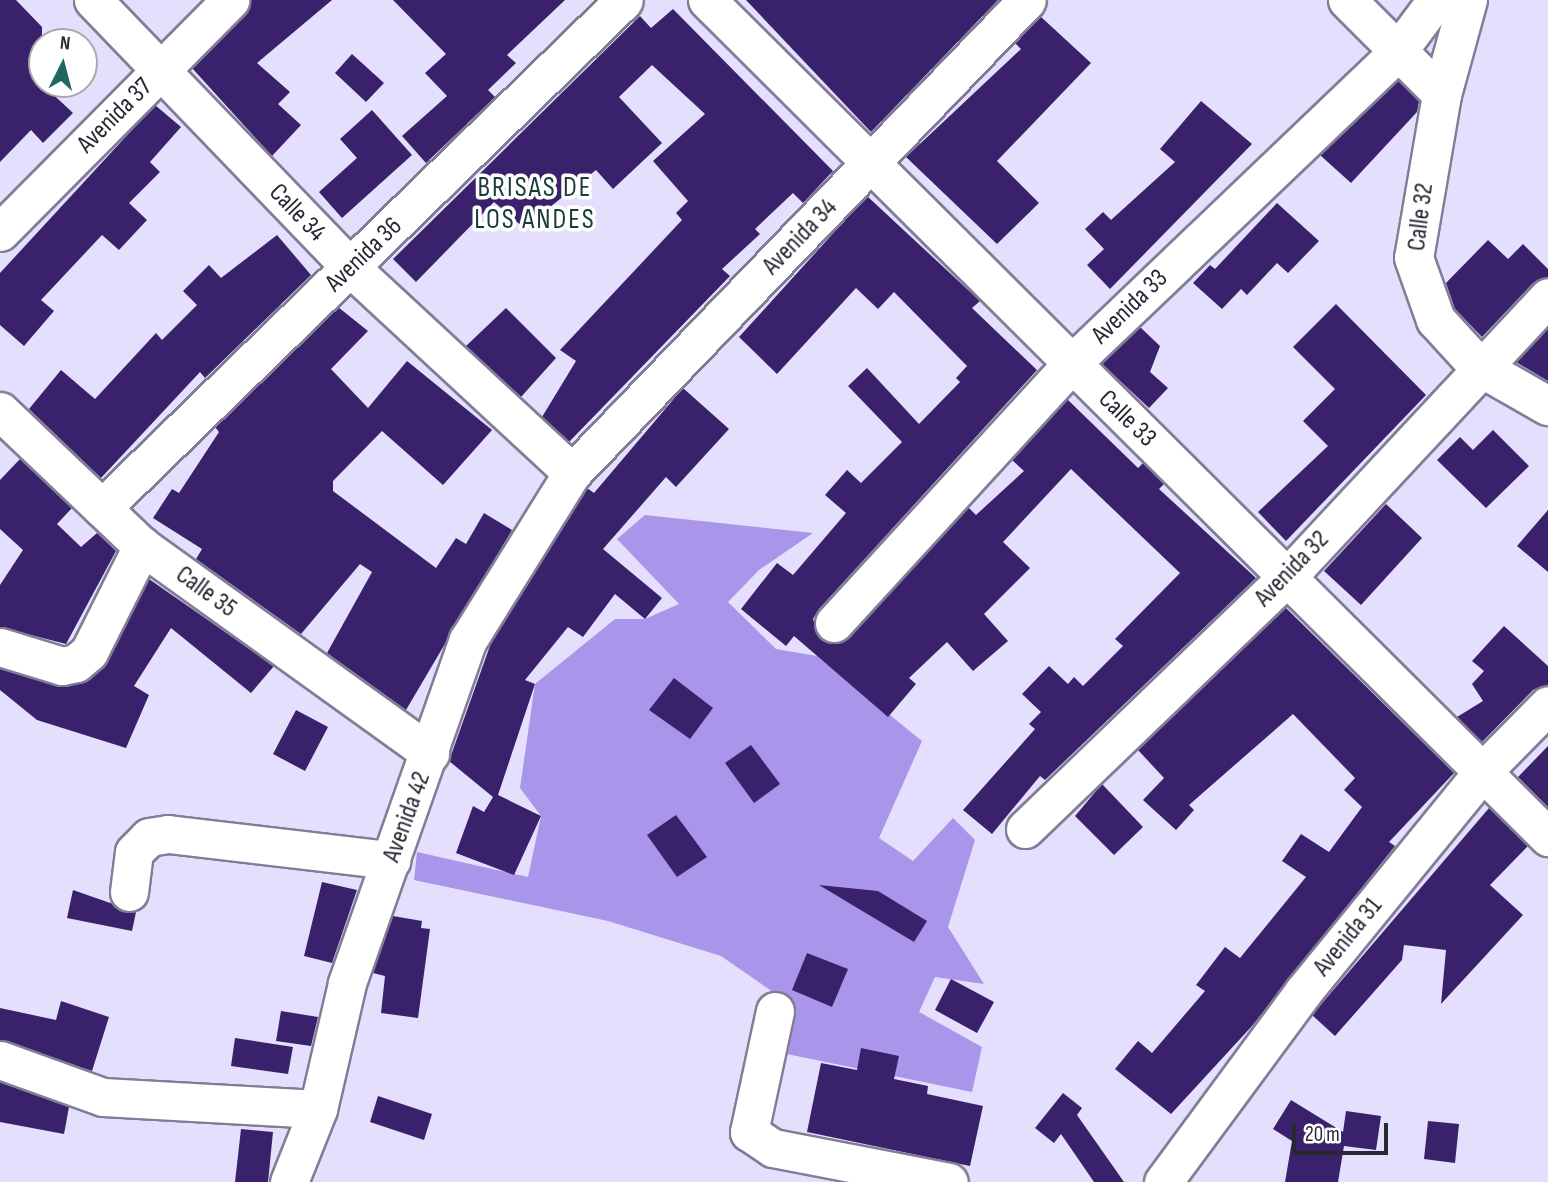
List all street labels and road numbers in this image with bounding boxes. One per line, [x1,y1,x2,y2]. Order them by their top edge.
street label: Avenida 37 [71,72,159,160]
street label: Calle 34 [262,178,332,248]
street label: Calle 32 [1401,181,1441,253]
street label: Avenida 34 [756,192,844,282]
street label: Avenida 36 [319,211,409,299]
street label: Avenida 33 [1085,263,1175,351]
street label: Calle 33 [1092,384,1162,454]
street label: Avenida 32 [1248,524,1336,614]
street label: Calle 35 [169,559,243,625]
street label: Avenida 42 [376,768,438,866]
street label: Avenida 31 [1307,891,1389,983]

